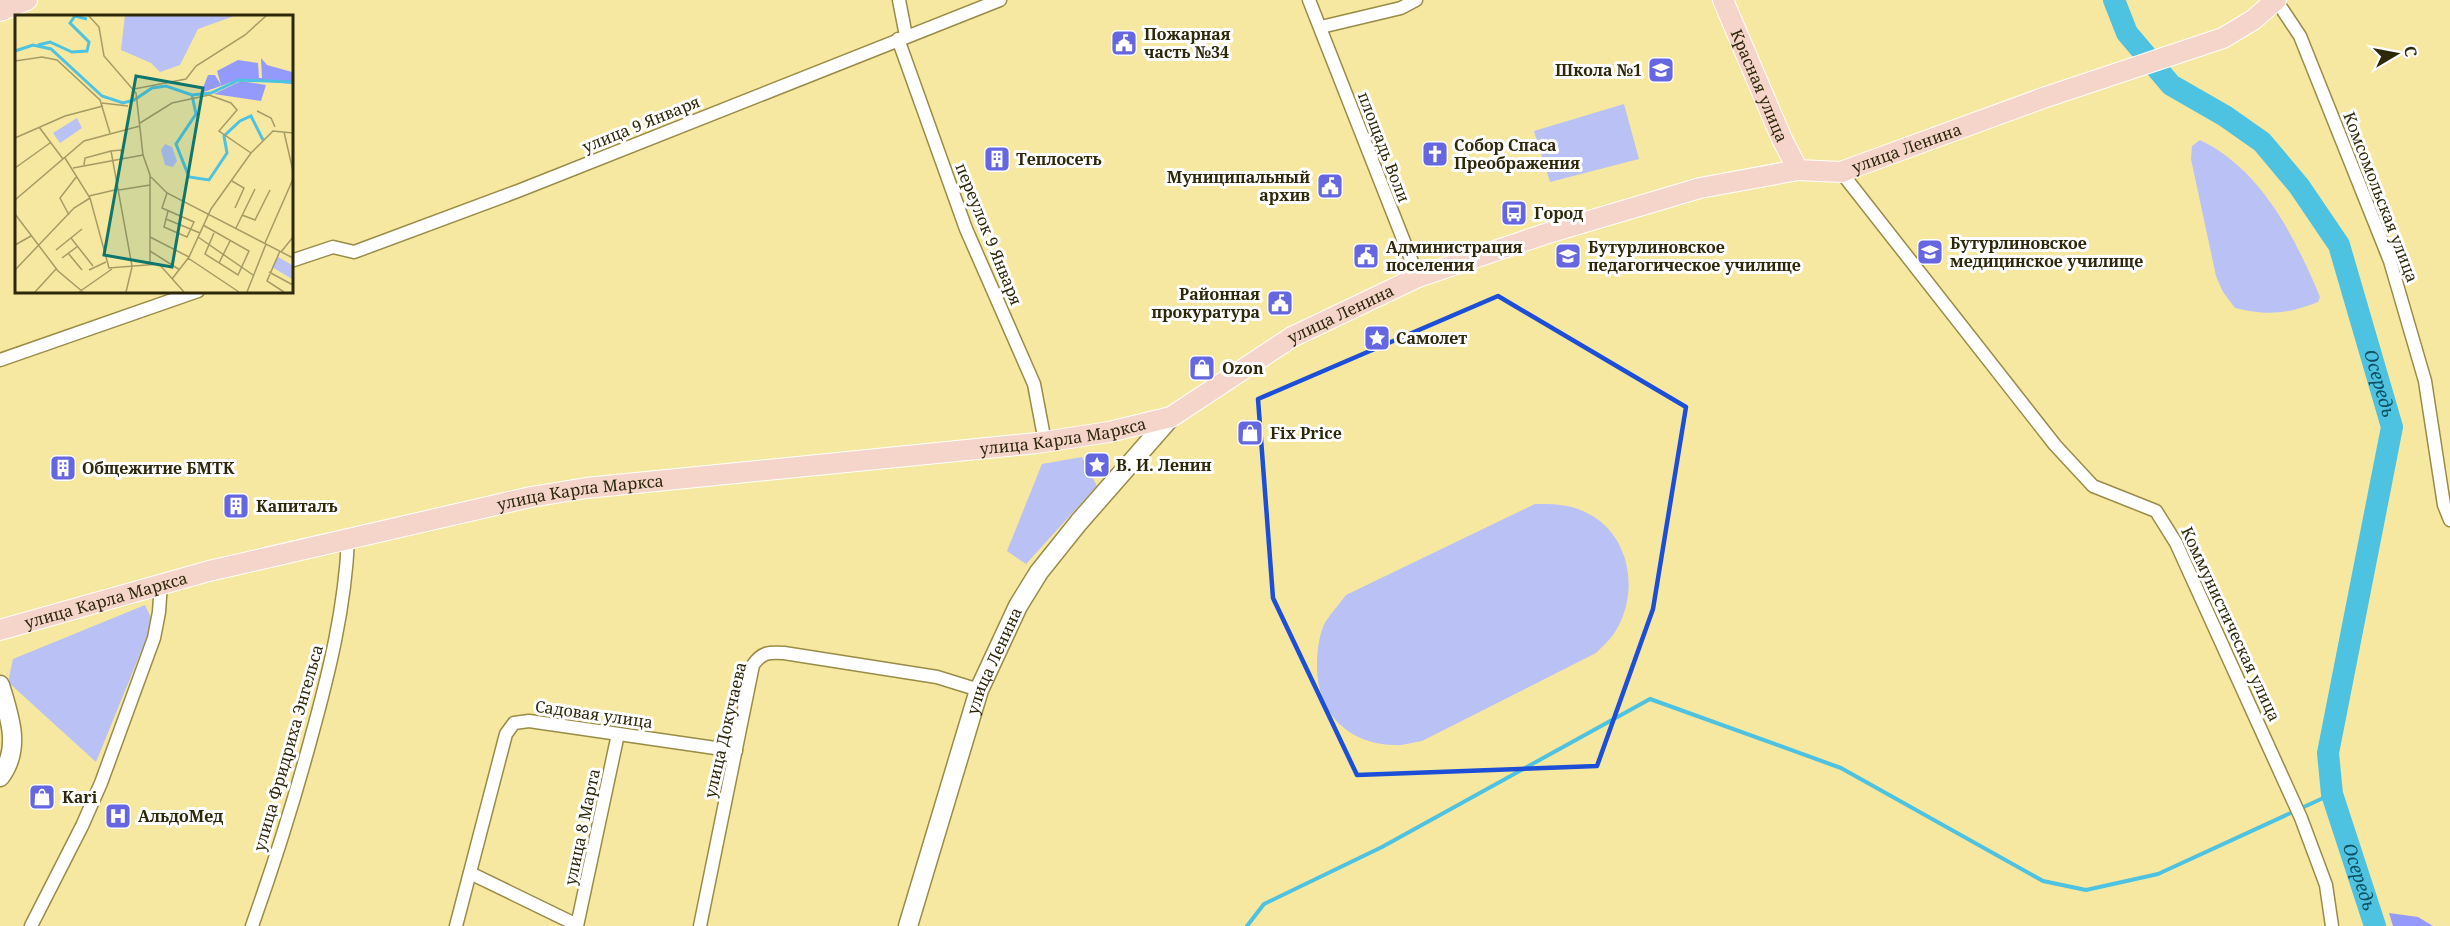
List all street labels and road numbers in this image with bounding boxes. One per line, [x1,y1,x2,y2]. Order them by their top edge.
street label: Красная улица [1726,26,1793,146]
street label: площадь Воли [1353,89,1415,206]
street label: улица 9 Января [579,90,703,158]
street label: Комсомольская улица [2338,109,2424,285]
street label: улица Ленина [1849,118,1964,178]
street label: переулок 9 Января [950,160,1028,308]
street label: улица Ленина [1284,279,1397,349]
street label: улица Карла Маркса [978,412,1148,460]
street label: улица Карла Маркса [495,469,665,516]
street label: Коммунистическая улица [2176,523,2286,725]
street label: улица Карла Маркса [22,567,190,634]
street label: улица Ленина [961,604,1027,717]
street label: улица Фридриха Энгельса [248,642,328,854]
street label: улица Докучаева [699,660,751,800]
street label: Садовая улица [534,695,654,733]
street label: улица 8 Марта [559,767,605,887]

